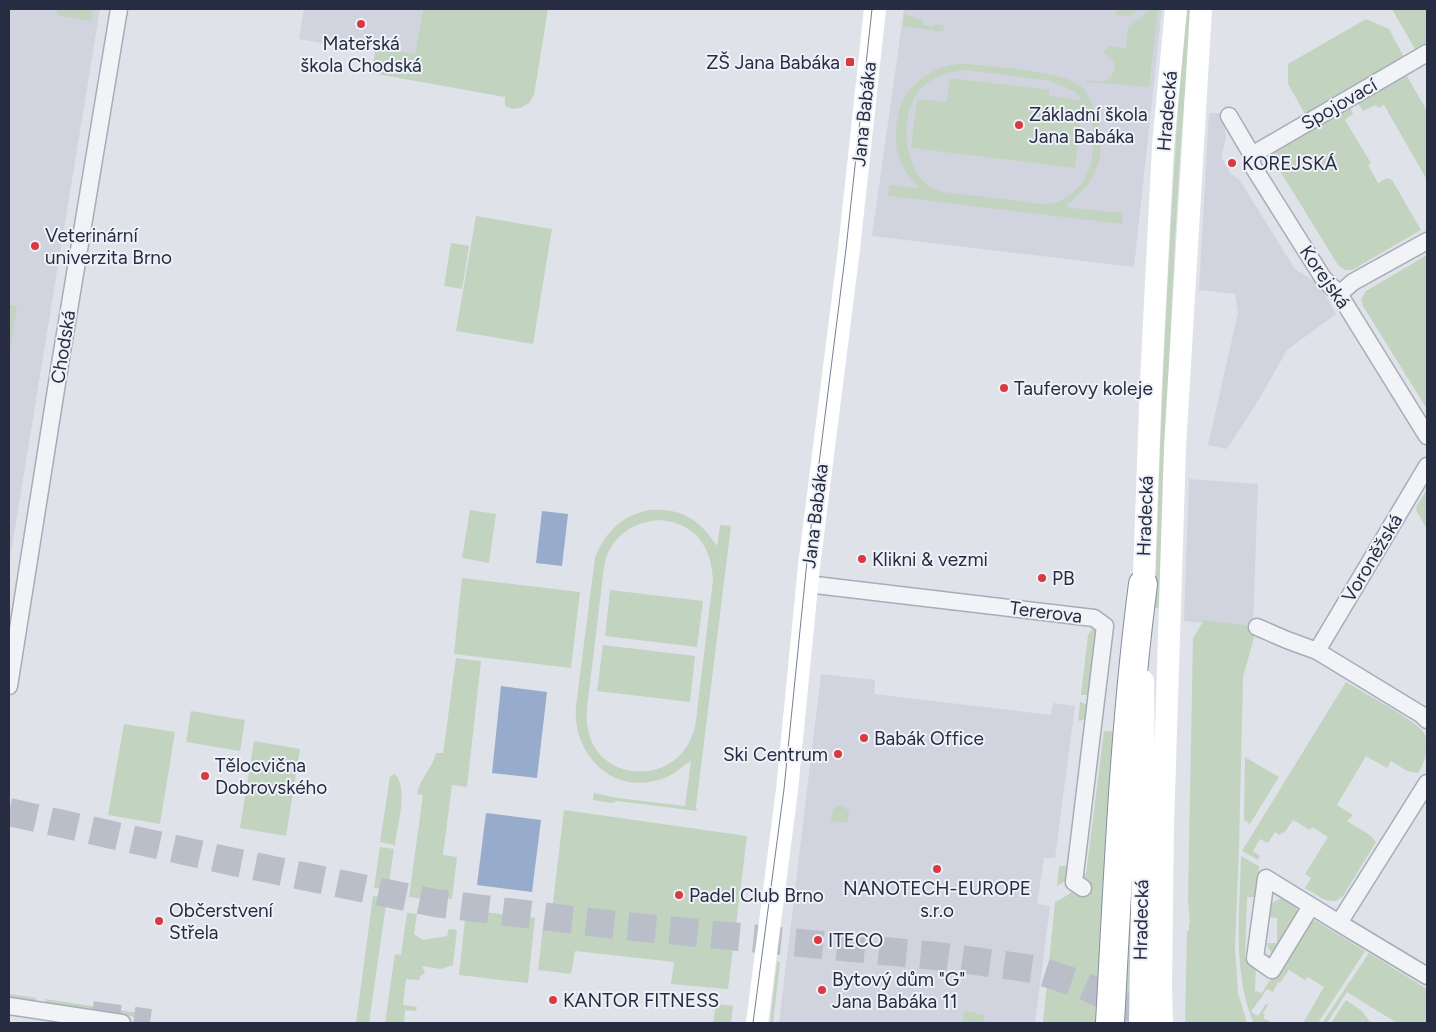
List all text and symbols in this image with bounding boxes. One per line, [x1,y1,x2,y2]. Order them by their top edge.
marker: Mateřská škola Chodská [355,18,367,30]
place label: Mateřská škola Chodská [300,32,422,77]
place label: ZŠ Jana Babáka [706,51,840,74]
marker: ZŠ Jana Babáka [844,56,856,68]
street label: Jana Babáka [847,60,881,168]
street label: Hradecká [1152,70,1182,152]
street label: Spojovací [1297,72,1382,135]
place label: Základní škola Jana Babáka [1029,103,1148,148]
marker: Základní škola Jana Babáka [1013,119,1025,131]
place label: KOREJSKÁ [1242,152,1338,175]
marker: KOREJSKÁ [1226,157,1238,169]
place label: Veterinární univerzita Brno [45,224,172,269]
marker: Veterinární univerzita Brno [29,240,41,252]
street label: Korejská [1295,241,1355,313]
street label: Chodská [46,309,80,385]
place label: Tauferovy koleje [1014,377,1153,400]
marker: Tauferovy koleje [998,382,1010,394]
street label: Jana Babáka [797,462,833,570]
street label: Hradecká [1132,475,1158,557]
street label: Voroněžská [1337,510,1407,606]
place label: Klikni & vezmi [872,548,988,571]
marker: Klikni & vezmi [856,553,868,565]
place label: PB [1052,567,1075,590]
marker: PB [1036,572,1048,584]
street label: Tererova [1008,596,1084,628]
place label: Babák Office [874,727,984,750]
marker: Babák Office [858,732,870,744]
place label: Ski Centrum [723,743,828,766]
marker: Ski Centrum [832,748,844,760]
place label: Tělocvična Dobrovského [215,754,327,799]
marker: Tělocvična Dobrovského [199,770,211,782]
marker: NANOTECH-EUROPE s.r.o [931,863,943,875]
place label: NANOTECH-EUROPE s.r.o [843,877,1031,922]
street label: Hradecká [1129,879,1153,961]
place label: Padel Club Brno [689,884,824,907]
marker: Padel Club Brno [673,889,685,901]
place label: Občerstvení Střela [169,899,275,944]
marker: Občerstvení Střela [153,915,165,927]
place label: ITECO [828,929,883,952]
marker: ITECO [812,934,824,946]
place label: Bytový dům "G" Jana Babáka 11 [832,968,965,1013]
marker: Bytový dům "G" Jana Babáka 11 [816,984,828,996]
place label: KANTOR FITNESS [563,989,719,1012]
marker: KANTOR FITNESS [547,994,559,1006]

